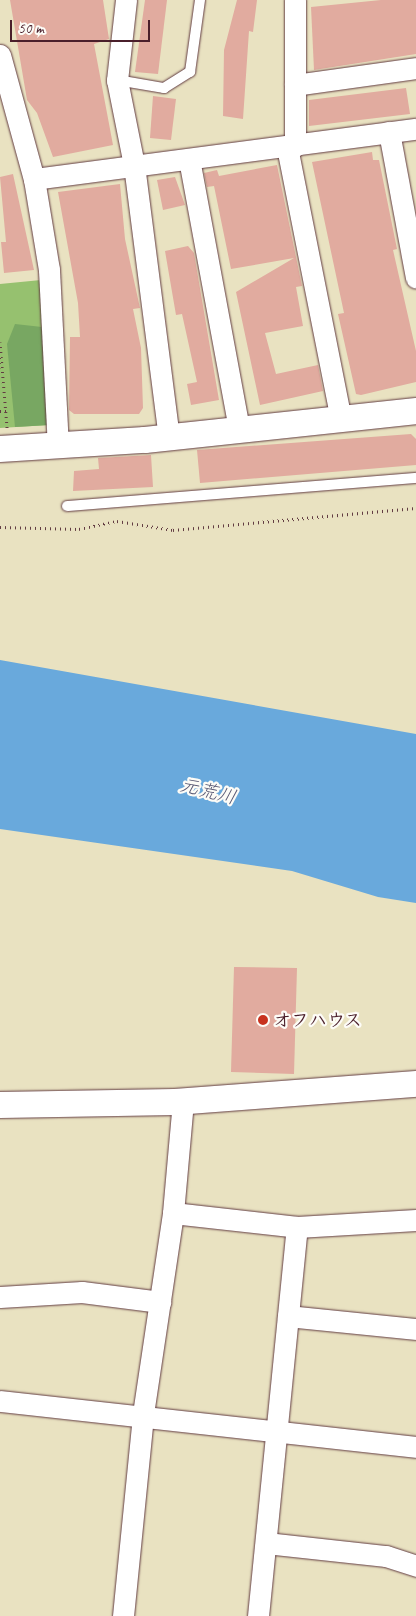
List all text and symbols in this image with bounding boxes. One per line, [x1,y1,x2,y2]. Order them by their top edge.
scale bar [12,10,152,42]
text: 50 m [18,19,44,38]
water label: 元荒川 [178,774,238,810]
place label: オフハウス [273,1009,363,1031]
marker: オフハウス [257,1014,269,1026]

